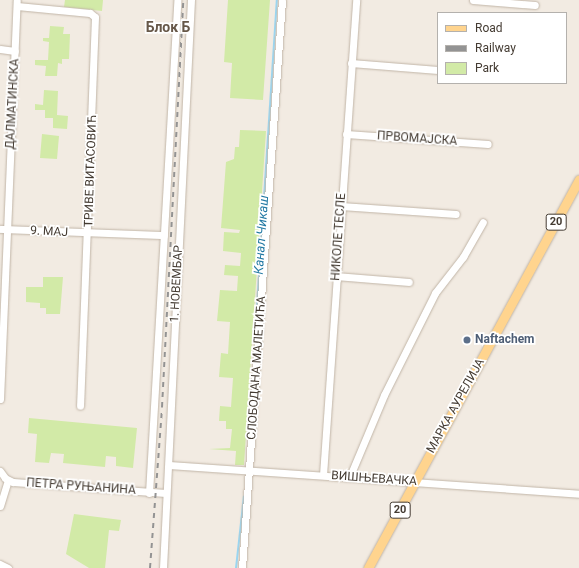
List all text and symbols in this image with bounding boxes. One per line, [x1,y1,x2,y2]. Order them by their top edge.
legend [437,12,567,84]
district label: Блок Б [146,19,190,35]
text: Road [475,21,503,35]
text: Railway [475,41,516,55]
street label: ДАЛМАТИНСКА [3,58,23,150]
text: Park [475,61,499,75]
street label: ТРИВЕ ВИТАСОВИЋ [82,114,100,228]
street label: ПРВОМАЈСКА [376,129,458,149]
street label: НИКОЛЕ ТЕСЛЕ [329,193,349,281]
water label: Канал Чикаш [251,195,273,275]
road number: 20 [545,213,567,231]
street label: 9. МАЈ [30,224,68,240]
street label: 1. НОВЕМБАР [168,245,186,323]
street label: СЛОБОДАНА МАЛЕТИЋА [245,296,269,440]
place label: Naftachem [475,333,535,347]
marker: Naftachem [462,335,472,345]
street label: МАРКА АУРЕЛИЈА [424,356,488,456]
street label: ВИШЊЕВАЧКА [331,469,417,489]
street label: ПЕТРА РУЊАНИНА [26,476,136,498]
road number: 20 [389,501,411,519]

